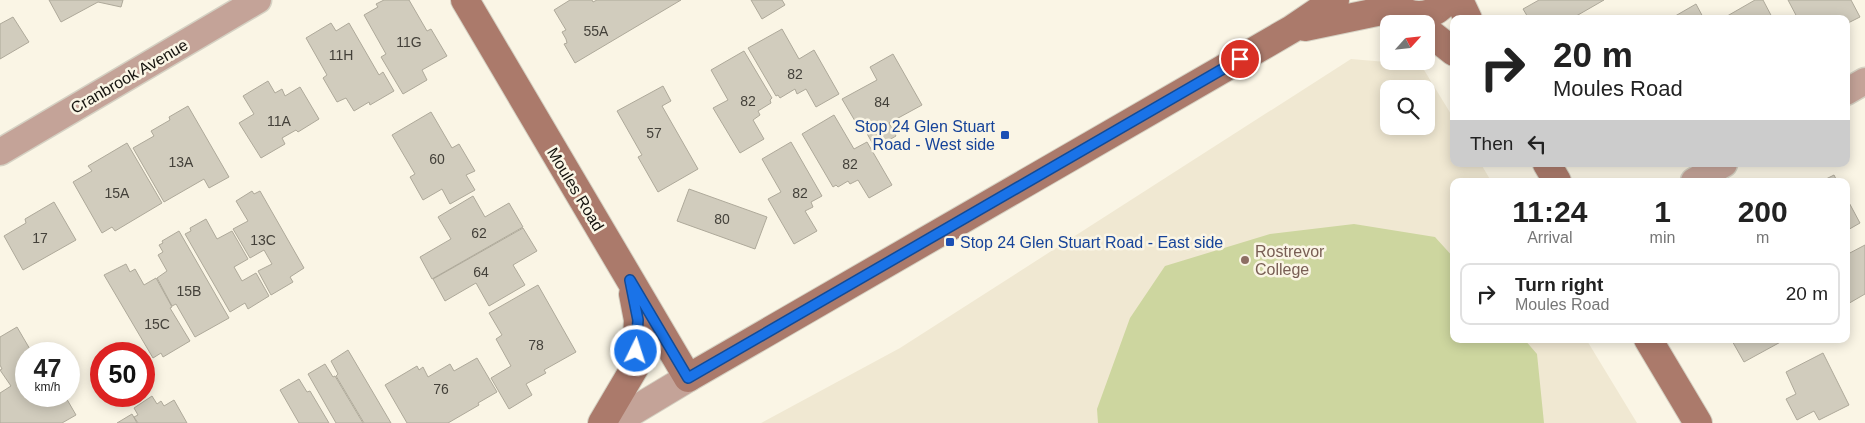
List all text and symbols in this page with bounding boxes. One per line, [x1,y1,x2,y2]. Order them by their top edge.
north arrow [1380,15,1435,70]
map controls [1380,15,1435,135]
house number: 55A [584,23,609,39]
house number: 11G [396,34,422,50]
icon: right [1470,35,1535,100]
text: 20 m [1553,35,1633,74]
street label: Cranbrook Avenue [68,36,191,117]
pin [1219,38,1261,80]
icon: arrive [1226,45,1254,73]
house number: 11H [329,47,353,63]
house number: 82 [787,66,803,82]
text: Moules Road [1553,76,1683,101]
button: search [1380,80,1435,135]
house number: 82 [740,93,756,109]
house number: 84 [874,94,890,110]
house number: 11A [267,113,292,129]
place label: Stop 24 Glen Stuart Road - West side [854,118,996,153]
house number: 57 [646,125,662,141]
marker: Stop 24 Glen Stuart Road - West side [999,129,1011,141]
icon: left [1523,130,1551,158]
text: Then [1470,133,1513,154]
street label: Moules Road [544,144,607,234]
house number: 60 [429,151,445,167]
house number: 13A [169,154,194,170]
house number: 82 [842,156,858,172]
house number: 15A [105,185,130,201]
house number: 82 [792,185,808,201]
text: 11:24 [1512,195,1587,228]
text: 1 [1654,195,1671,228]
text: 200 [1738,195,1788,228]
house number: 80 [714,211,730,227]
house number: 62 [471,225,487,241]
text: Arrival [1527,229,1572,246]
text: min [1650,229,1675,246]
text: m [1756,229,1769,246]
house number: 17 [32,230,48,246]
house number: 13C [250,232,276,248]
place label: Stop 24 Glen Stuart Road - East side [960,234,1223,251]
marker: Stop 24 Glen Stuart Road - East side [944,236,956,248]
place label: Rostrevor College [1255,243,1325,278]
marker: Rostrevor College [1239,254,1251,266]
house number: 64 [473,264,489,280]
text: Turn right [1515,274,1603,295]
icon: right [1472,280,1500,308]
house number: 15B [177,283,201,299]
text: 20 m [1786,283,1828,304]
text: Moules Road [1515,296,1609,313]
house number: 15C [144,316,170,332]
position arrow [609,324,661,376]
house number: 78 [528,337,544,353]
speed limit sign: 50 [90,342,155,407]
text: 47 [34,354,61,382]
text: km/h [34,380,61,394]
house number: 76 [433,381,449,397]

